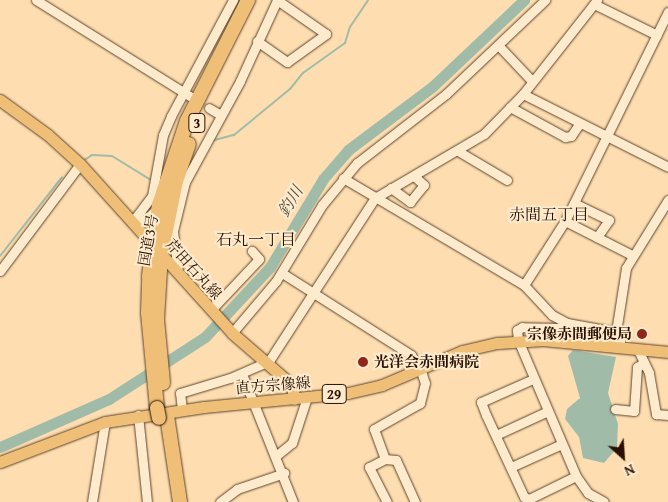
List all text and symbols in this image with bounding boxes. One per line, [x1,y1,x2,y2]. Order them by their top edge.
road number: 3 [188,112,206,134]
water label: 釣川 [274,182,306,220]
district label: 赤間五丁目 [509,204,589,224]
street label: 国道3号 [135,213,161,267]
district label: 石丸一丁目 [216,229,296,249]
street label: 芹田石丸線 [162,235,226,303]
place label: 宗像赤間郵便局 [527,325,632,343]
marker: 宗像赤間郵便局 [636,328,648,340]
place label: 光洋会赤間病院 [374,353,479,371]
marker: 光洋会赤間病院 [356,355,370,369]
street label: 直方宗像線 [235,373,311,397]
road number: 29 [322,382,346,406]
north arrow [598,432,648,482]
text: N [621,459,638,482]

